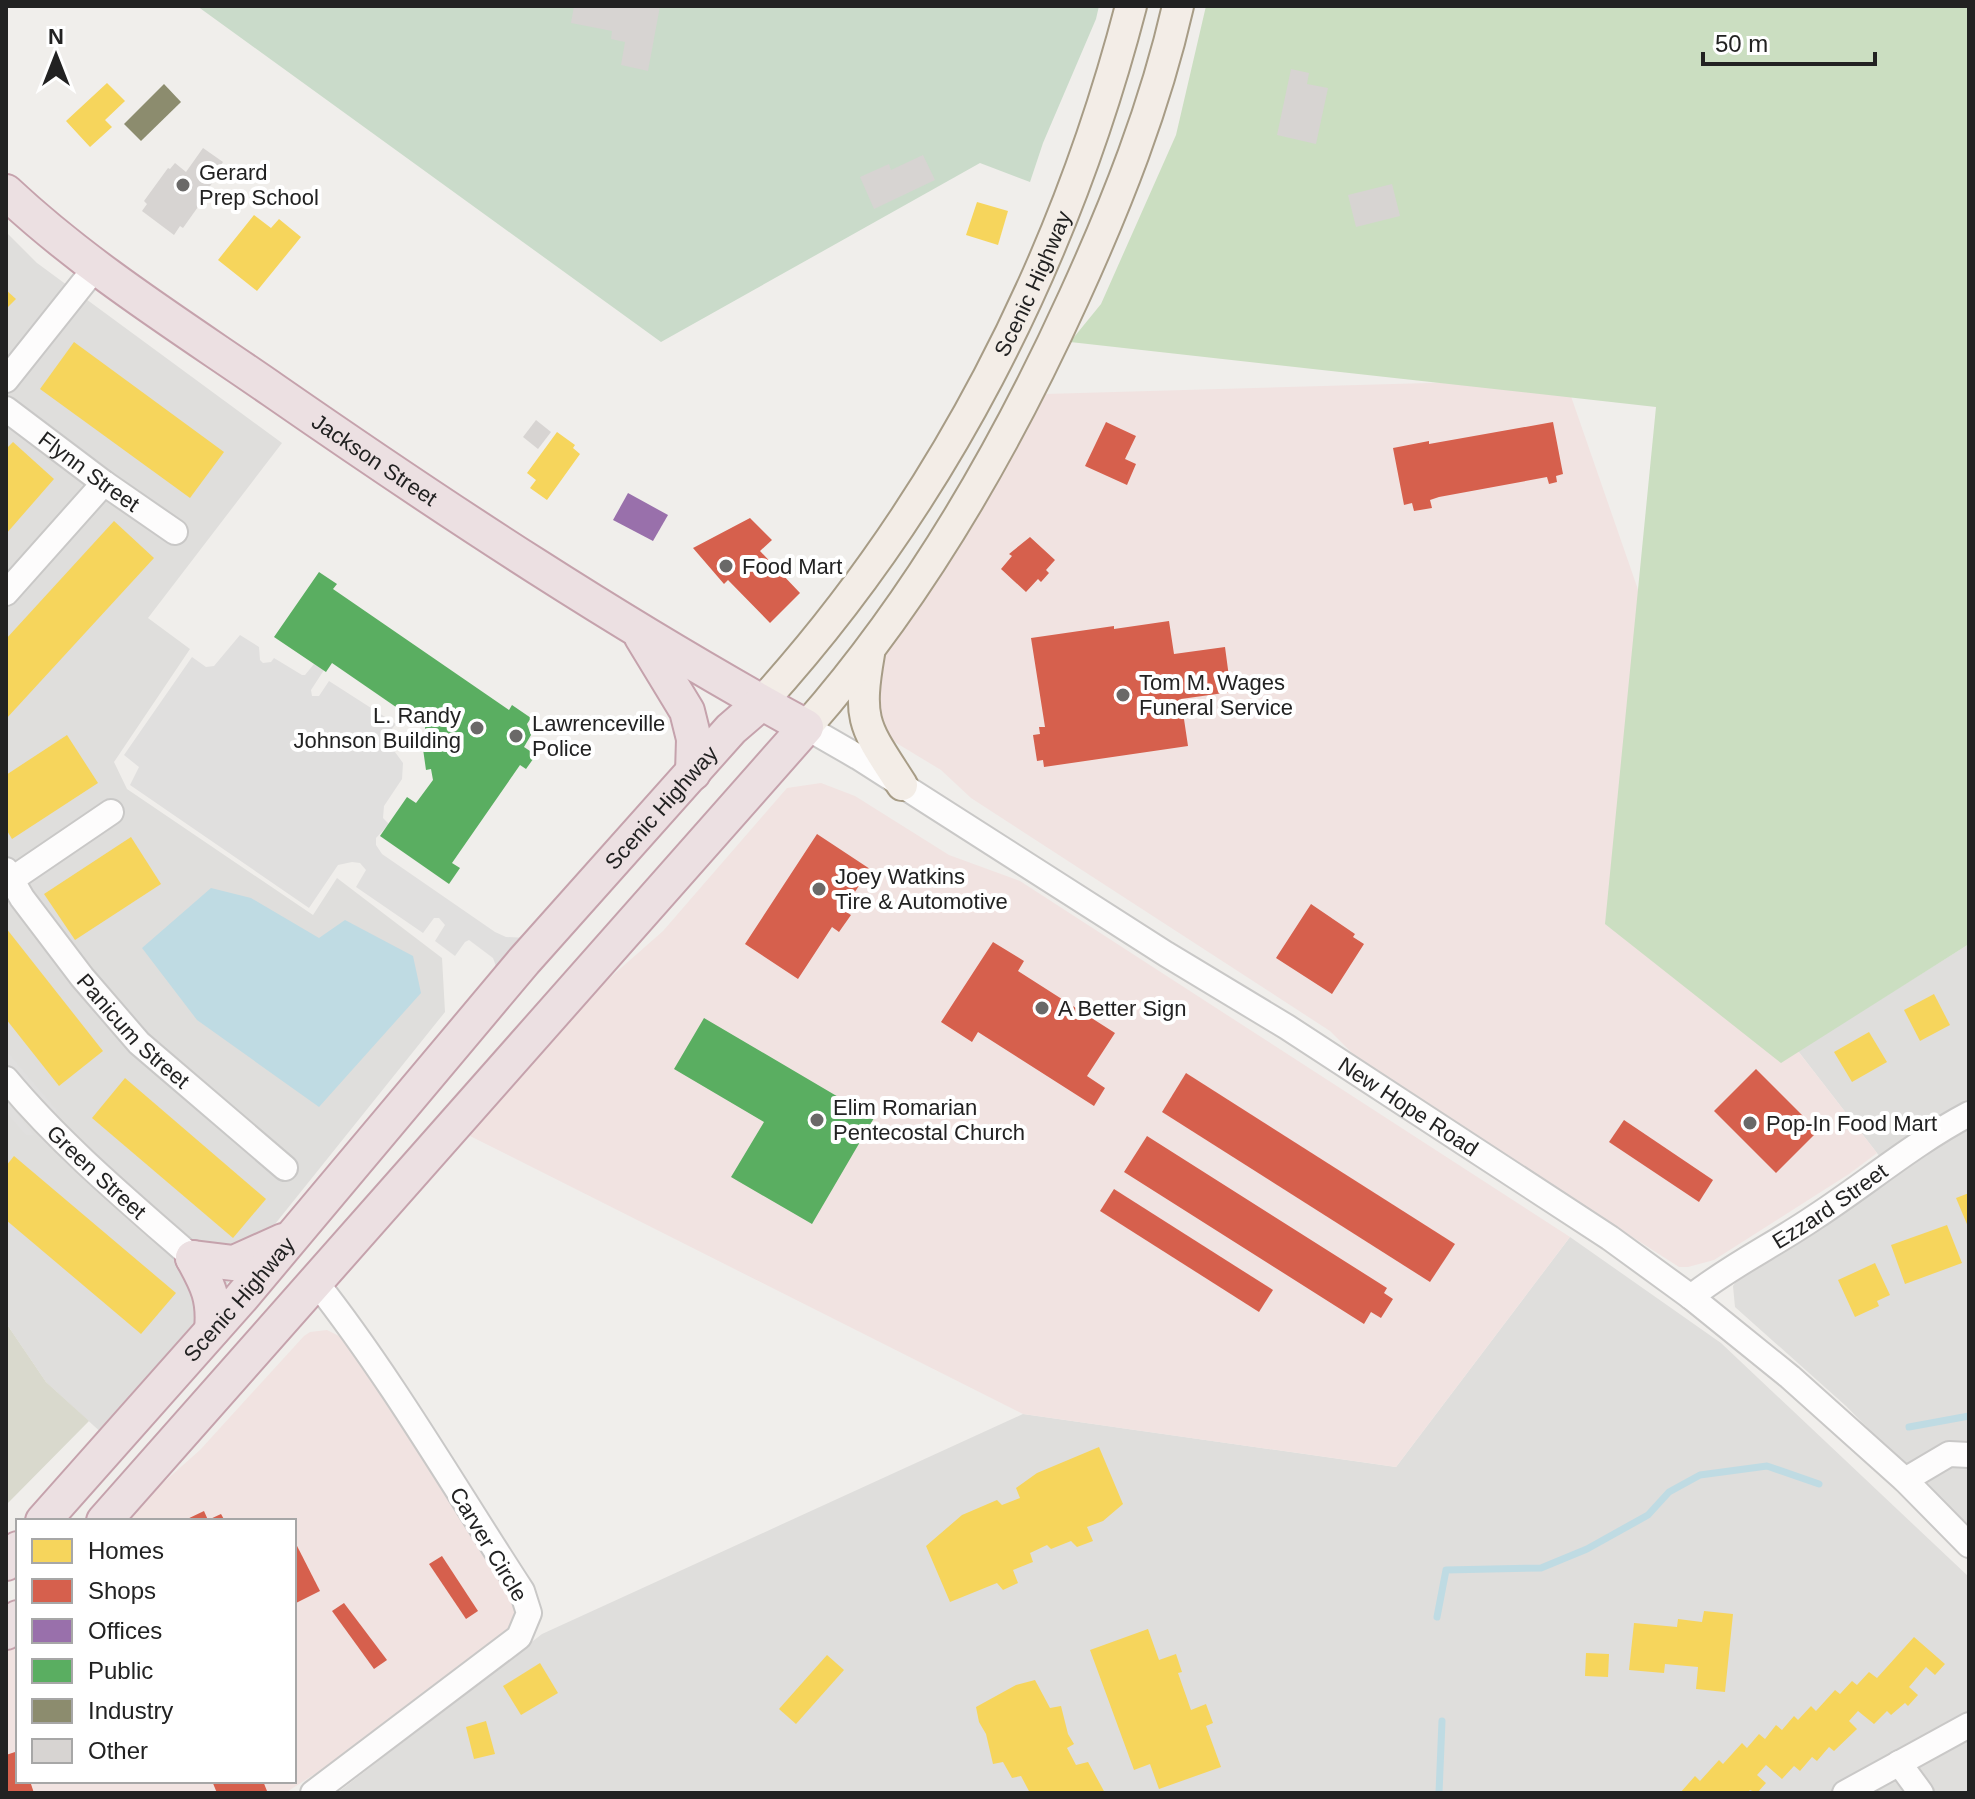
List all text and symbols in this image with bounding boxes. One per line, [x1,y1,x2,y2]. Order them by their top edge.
north arrow [16,16,96,96]
scale bar [1703,16,1875,66]
text: N [48,24,64,49]
text: 50 m [1715,30,1768,57]
place label: Gerard Prep School [199,160,319,210]
marker: Gerard Prep School [174,176,192,194]
street label: Scenic Highway [989,207,1076,360]
street label: Jackson Street [307,409,442,511]
street label: Flynn Street [34,426,144,517]
place label: Food Mart [742,554,842,579]
marker: Food Mart [717,557,735,575]
place label: Tom M. Wages Funeral Service [1139,670,1293,720]
marker: Tom M. Wages Funeral Service [1114,686,1132,704]
place label: L. Randy Johnson Building [293,703,461,753]
place label: Lawrenceville Police [532,711,665,761]
marker: L. Randy Johnson Building [468,719,486,737]
marker: Lawrenceville Police [507,727,525,745]
street label: Scenic Highway [600,741,723,875]
place label: Joey Watkins Tire & Automotive [835,864,1008,914]
marker: Joey Watkins Tire & Automotive [810,880,828,898]
street label: Panicum Street [72,969,194,1094]
place label: A Better Sign [1058,996,1186,1021]
marker: A Better Sign [1033,999,1051,1017]
street label: New Hope Road [1334,1052,1483,1161]
place label: Elim Romarian Pentecostal Church [833,1095,1025,1145]
marker: Elim Romarian Pentecostal Church [808,1111,826,1129]
place label: Pop-In Food Mart [1766,1111,1937,1136]
marker: Pop-In Food Mart [1741,1114,1759,1132]
street label: Green Street [42,1120,151,1224]
street label: Ezzard Street [1768,1158,1892,1254]
street label: Scenic Highway [179,1232,300,1367]
street label: Carver Circle [445,1483,532,1606]
legend [16,1519,296,1783]
text: Homes [88,1537,164,1564]
text: Shops [88,1577,156,1604]
text: Offices [88,1617,162,1644]
text: Public [88,1657,153,1684]
text: Industry [88,1697,173,1724]
text: Other [88,1737,148,1764]

